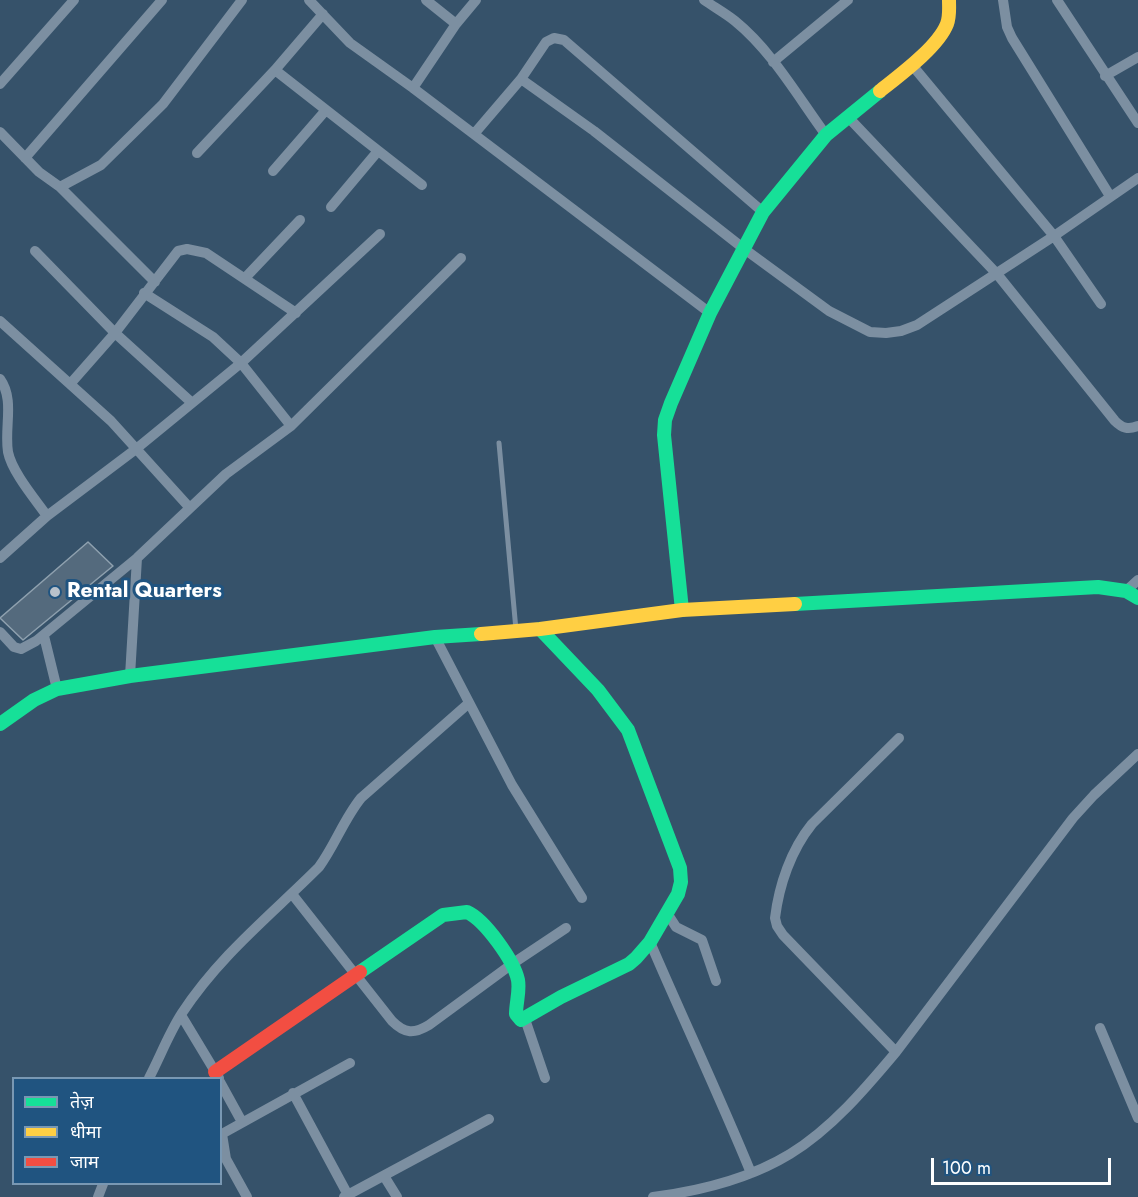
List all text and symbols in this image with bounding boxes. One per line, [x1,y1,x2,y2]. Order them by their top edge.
place label: Rental Quarters [67,579,222,605]
marker: Rental Quarters [48,585,62,599]
legend [12,1077,222,1185]
text: तेज़ [70,1089,94,1115]
text: धीमा [70,1119,101,1145]
scale bar [934,1146,1114,1184]
text: जाम [70,1149,99,1175]
text: 100 m [942,1155,991,1181]

